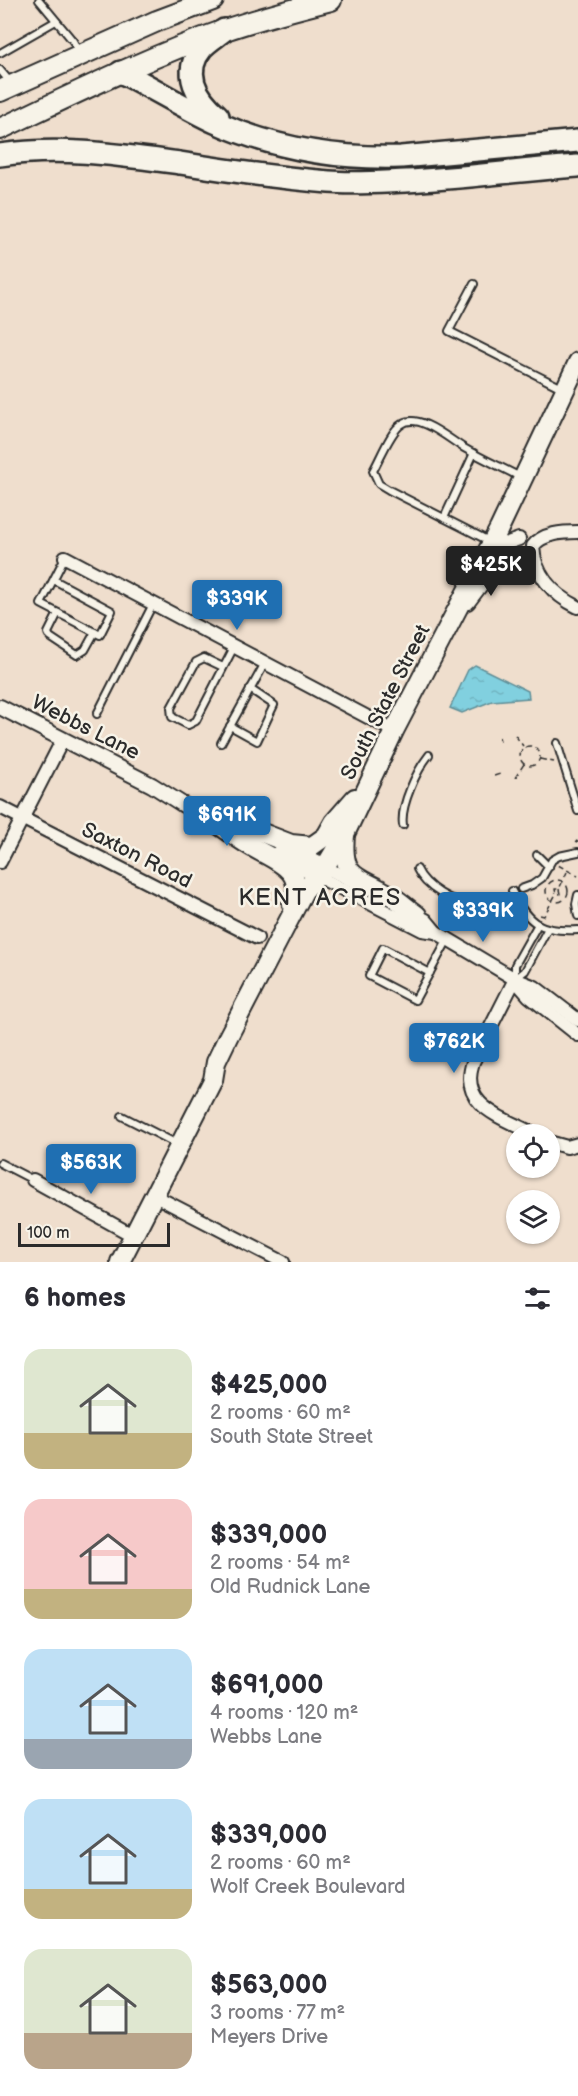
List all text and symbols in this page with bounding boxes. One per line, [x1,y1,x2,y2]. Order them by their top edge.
pin: $425K [449,546,533,597]
text: $425K [460,553,522,577]
pin: $339K [195,580,279,631]
text: $339K [206,587,268,611]
street label: South State Street [335,620,436,784]
street label: Webbs Lane [28,690,144,765]
pin: $691K [185,796,269,847]
text: $691K [197,803,257,827]
street label: Saxton Road [77,817,196,894]
district label: KENT ACRES [238,883,402,912]
pin: $339K [441,892,525,943]
text: $339K [452,899,514,923]
pin: $762K [412,1023,496,1074]
text: $762K [423,1030,485,1054]
map controls [506,1124,560,1244]
button: locate [506,1124,560,1178]
pin: $563K [49,1144,133,1195]
text: $563K [60,1151,122,1175]
button: layers [506,1190,560,1244]
scale bar [18,1220,170,1248]
text: 100 m [27,1224,70,1243]
icon: filters [521,1282,554,1315]
text: 6 homes [24,1283,126,1314]
text: $425,000 [210,1370,327,1401]
icon: home [72,1373,144,1445]
text: 2 rooms · 60 m² [210,1401,351,1425]
text: South State Street [210,1425,373,1449]
text: $339,000 [210,1520,327,1551]
icon: home [72,1523,144,1595]
text: 2 rooms · 54 m² [210,1551,350,1575]
text: Old Rudnick Lane [210,1575,370,1599]
text: $691,000 [210,1670,323,1701]
icon: home [72,1673,144,1745]
text: 4 rooms · 120 m² [210,1701,359,1725]
text: Webbs Lane [210,1725,322,1749]
text: $339,000 [210,1820,327,1851]
icon: home [72,1823,144,1895]
text: 2 rooms · 60 m² [210,1851,351,1875]
text: Wolf Creek Boulevard [210,1875,406,1899]
text: $563,000 [210,1970,327,2001]
icon: home [72,1973,144,2045]
text: 3 rooms · 77 m² [210,2001,345,2025]
text: Meyers Drive [210,2025,328,2049]

